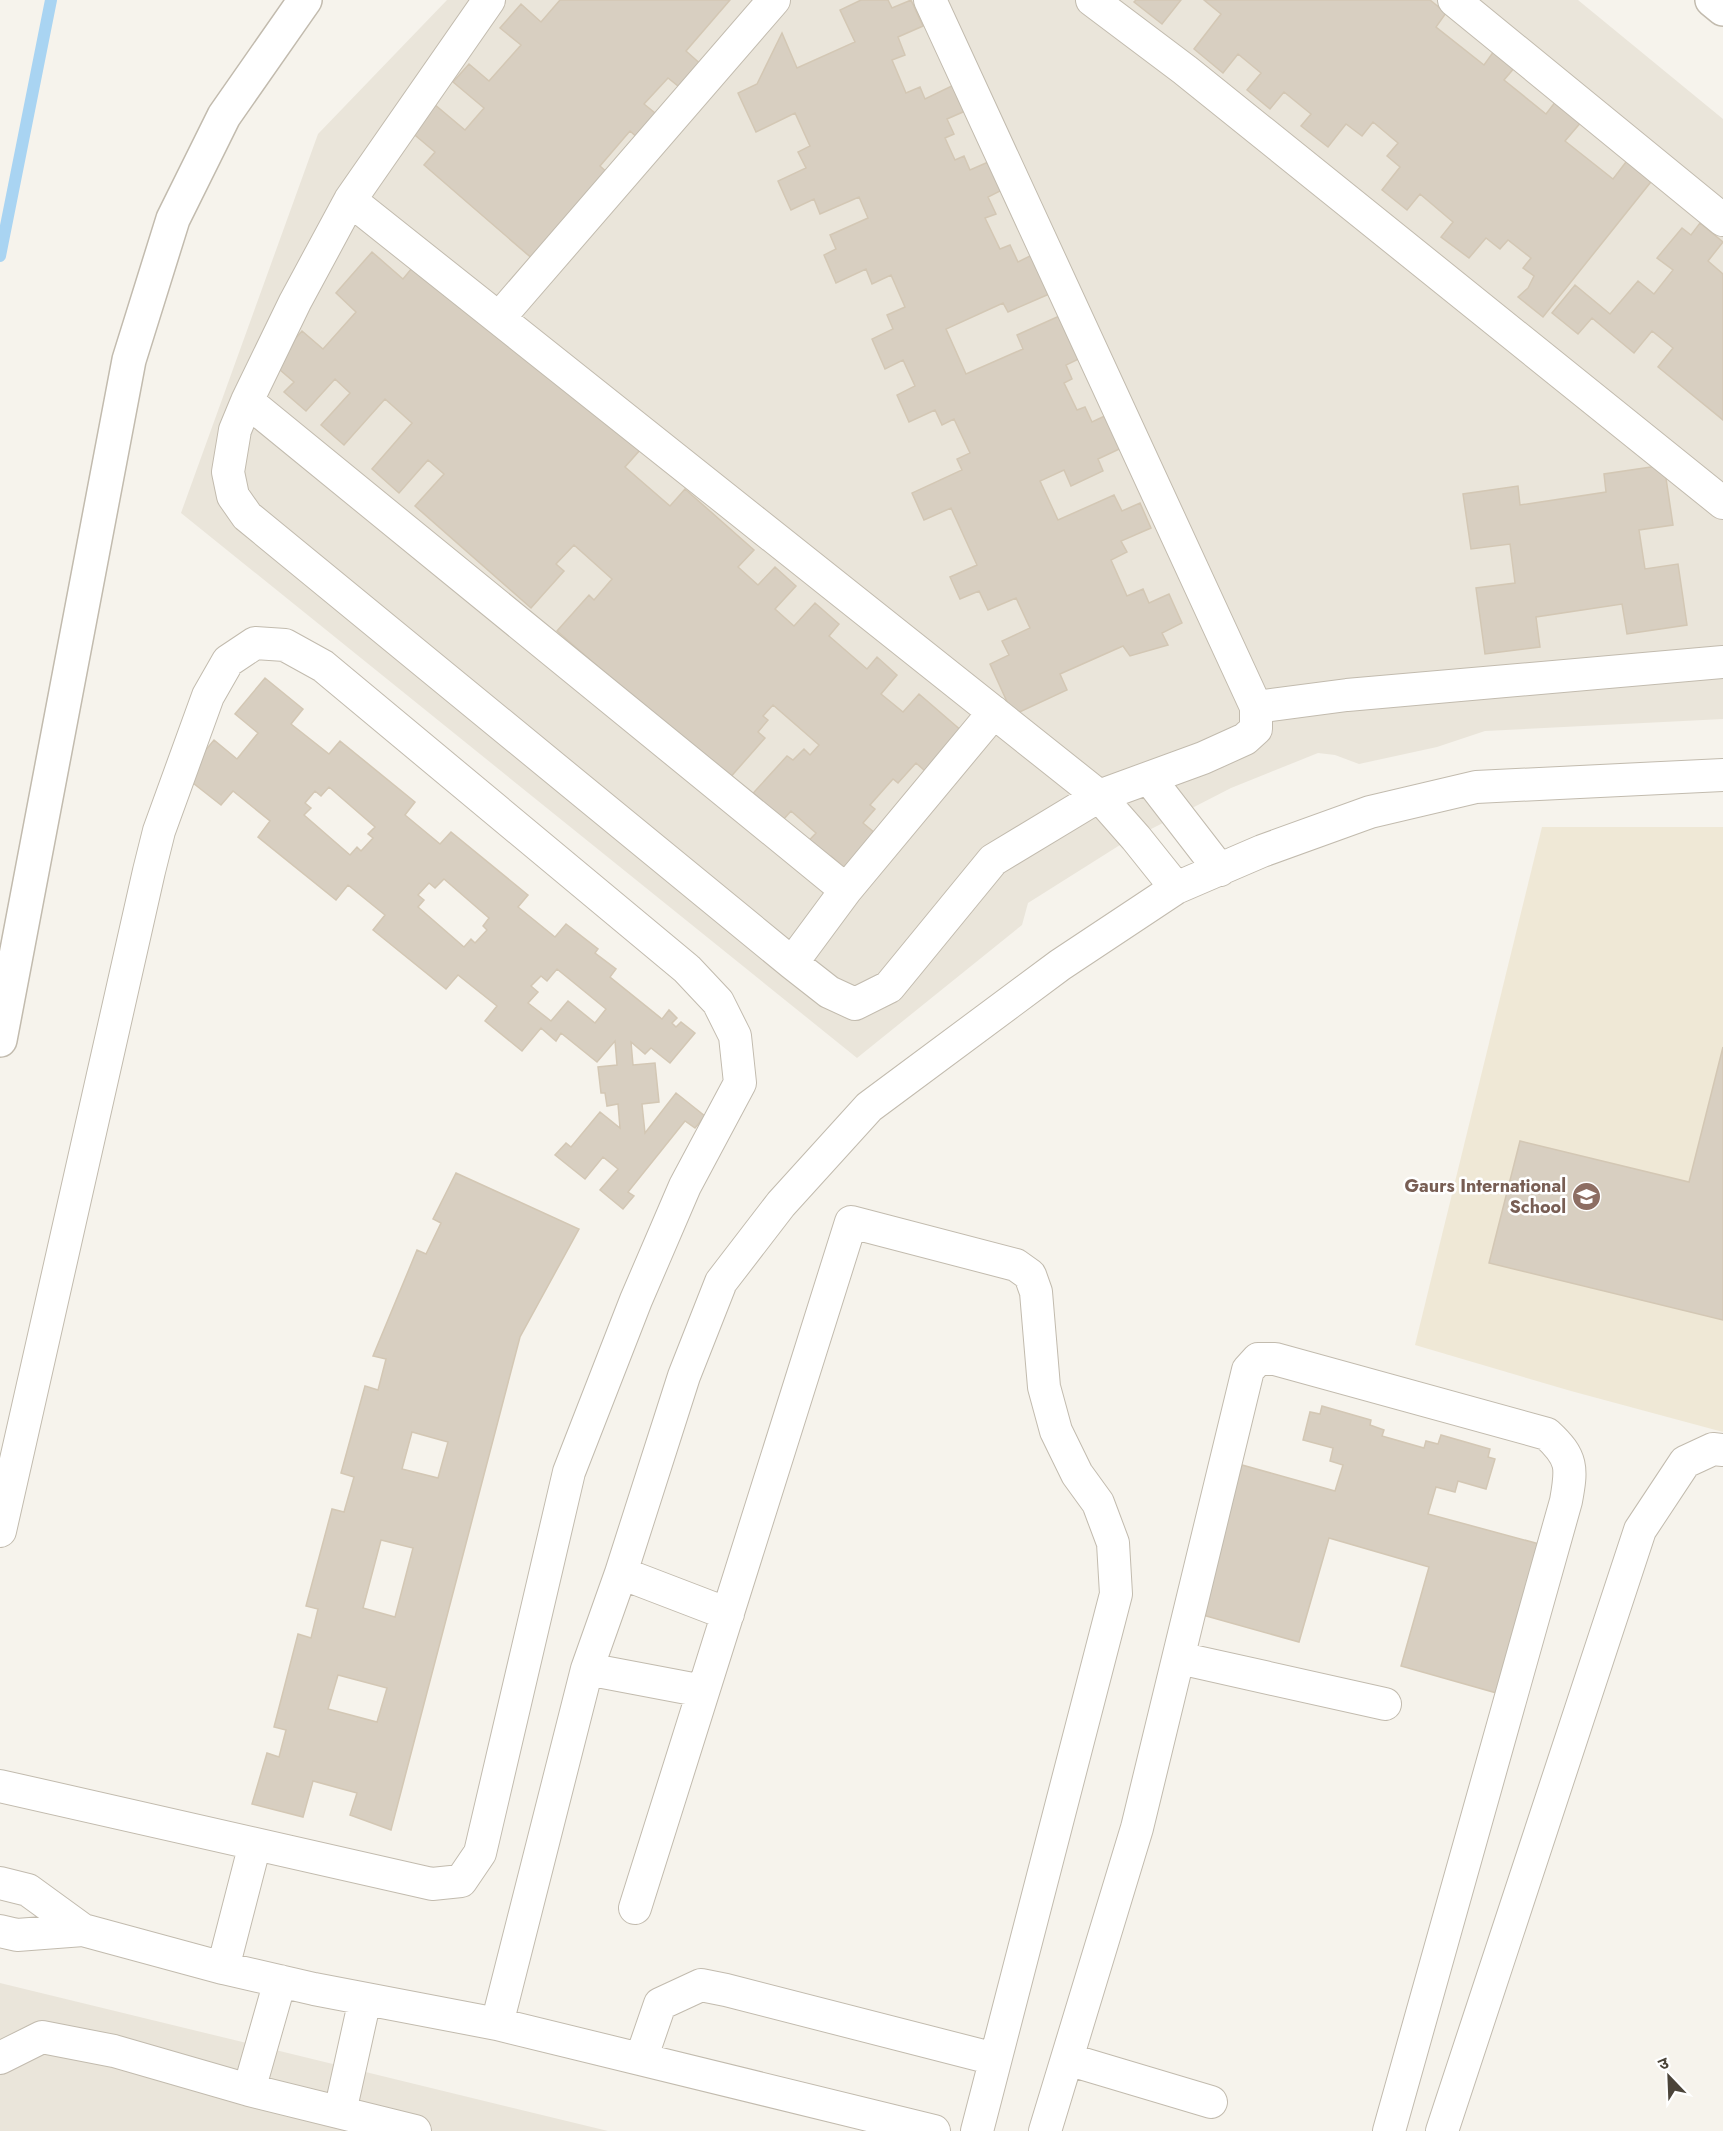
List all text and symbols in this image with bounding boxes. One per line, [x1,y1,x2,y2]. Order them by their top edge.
place label: Gaurs International School [1404,1173,1566,1220]
school or university icon: Gaurs International School [1571,1180,1603,1212]
north arrow [1639,2047,1699,2107]
text: उ [1655,2051,1673,2076]

